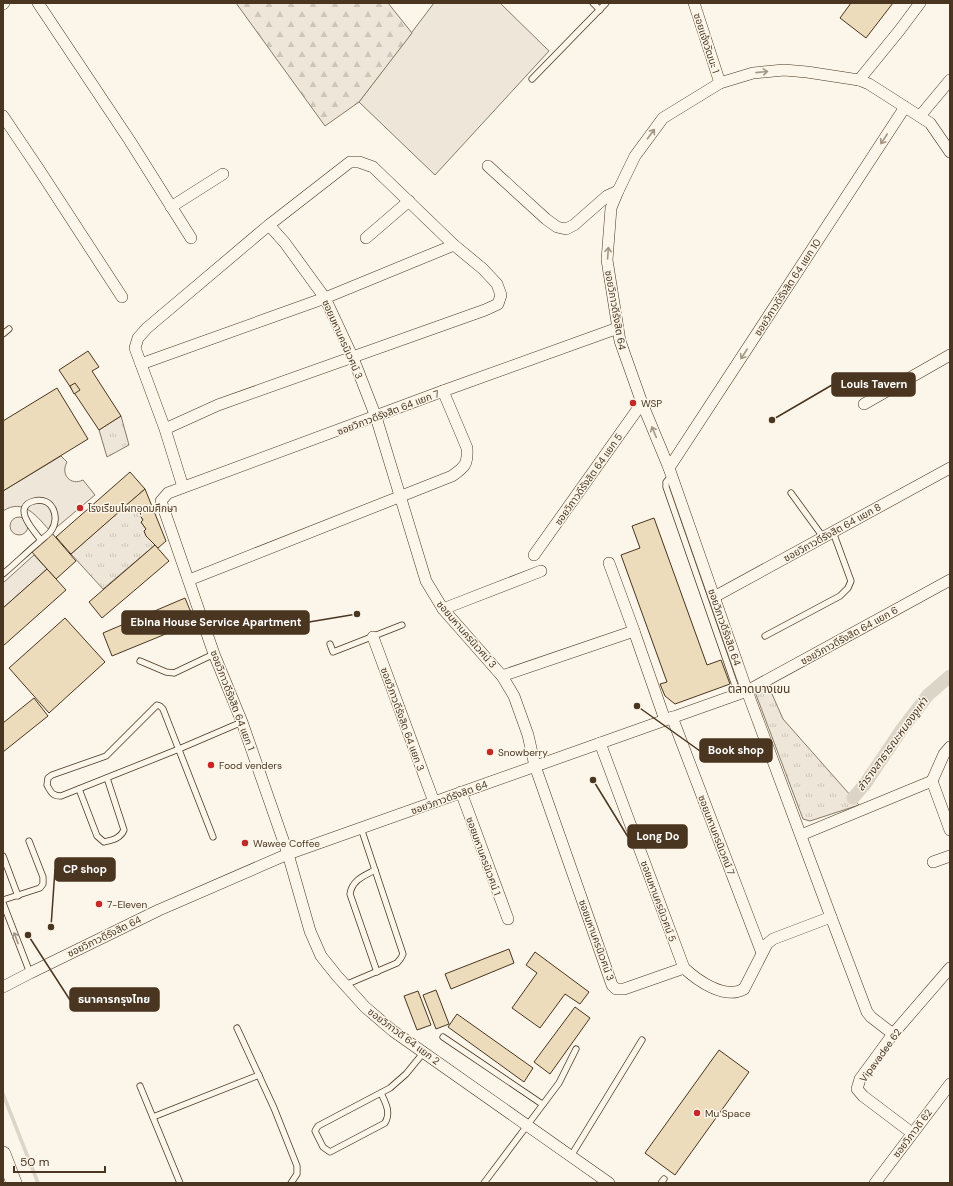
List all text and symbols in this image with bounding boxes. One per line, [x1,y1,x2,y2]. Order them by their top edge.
street label: ซอยแจ้งวัฒนะ 1 [691,11,722,75]
one-way arrow [755,69,768,76]
one-way arrow [647,128,655,139]
one-way arrow [880,134,888,145]
street label: ซอยวิภาวดีรังสิต 64 แยก 10 [751,236,824,338]
one-way arrow [604,247,611,260]
street label: ซอยวิภาวดีรังสิต 64 [602,269,629,351]
street label: ซอยมหานครนิเวศน์ 3 [319,298,366,381]
one-way arrow [740,348,748,359]
callout: Louis Tavern [832,373,915,396]
text: Louis Tavern [841,377,908,391]
street label: ซอยวิภาวดีรังสิต 64 แยก 7 [335,387,441,438]
place label: WSP [641,397,662,410]
marker: WSP [628,398,638,408]
one-way arrow [650,426,657,438]
street label: ซอยวิภาวดีรังสิต 64 แยก 5 [552,431,625,528]
street label: ซอยวิภาวดีรังสิต 64 แยก 8 [781,500,883,565]
place label: โรงเรียนไผทอุดมศึกษา [88,502,177,515]
marker: โรงเรียนไผทอุดมศึกษา [75,503,85,513]
street label: ซอยวิภาวดีรังสิต 64 [705,587,744,667]
street label: ซอยมหานครนิเวศน์ 3 [434,598,500,671]
street label: ซอยวิภาวดีรังสิต 64 แยก 6 [798,603,900,668]
callout: Ebina House Service Apartment [122,611,309,634]
text: Ebina House Service Apartment [131,615,302,629]
street label: ซอยวิภาวดีรังสิต 64 แยก 1 [207,648,258,752]
street label: ซอยวิภาวดีรังสิต 64 แยก 3 [378,666,427,773]
district label: ตลาดบางเขน [728,681,790,697]
water label: ลำรางสาธารณะหนองงูเห่า [853,694,931,794]
callout: Book shop [700,739,772,762]
text: Book shop [708,743,764,757]
place label: Snowberry [498,746,548,759]
marker: Snowberry [485,747,495,757]
place label: Food venders [219,759,282,772]
marker: Food venders [206,760,216,770]
street label: ซอยวิภาวดีรังสิต 64 [409,778,489,817]
street label: ซอยมหานครนิเวศน์ 7 [695,793,738,877]
street label: ซอยมหานครนิเวศน์ 1 [463,815,504,897]
callout: Long Do [628,825,687,848]
text: Long Do [636,829,680,843]
place label: Wawee Coffee [253,837,320,850]
marker: Wawee Coffee [240,838,250,848]
callout: CP shop [55,858,115,881]
street label: ซอยมหานครนิเวศน์ 5 [638,859,679,944]
text: CP shop [63,862,107,876]
place label: 7-Eleven [107,898,147,911]
street label: ซอยมหานครนิเวศน์ 3 [576,898,617,983]
marker: 7-Eleven [94,899,104,909]
street label: ซอยวิภาวดีรังสิต 64 [65,913,143,960]
one-way arrow [12,932,20,944]
callout: ธนาคารกรุงไทย [70,988,159,1011]
text: ธนาคารกรุงไทย [78,992,150,1006]
street label: ซอยวิภาวดี 64 แยก 2 [365,1005,442,1068]
street label: Vipavadee 62 [857,1026,904,1085]
street label: ซอยวิภาวดี 62 [890,1106,935,1160]
place label: Mu Space [705,1107,751,1120]
marker: Mu Space [692,1108,702,1118]
scale bar [14,1148,105,1174]
text: 50 m [20,1154,49,1170]

